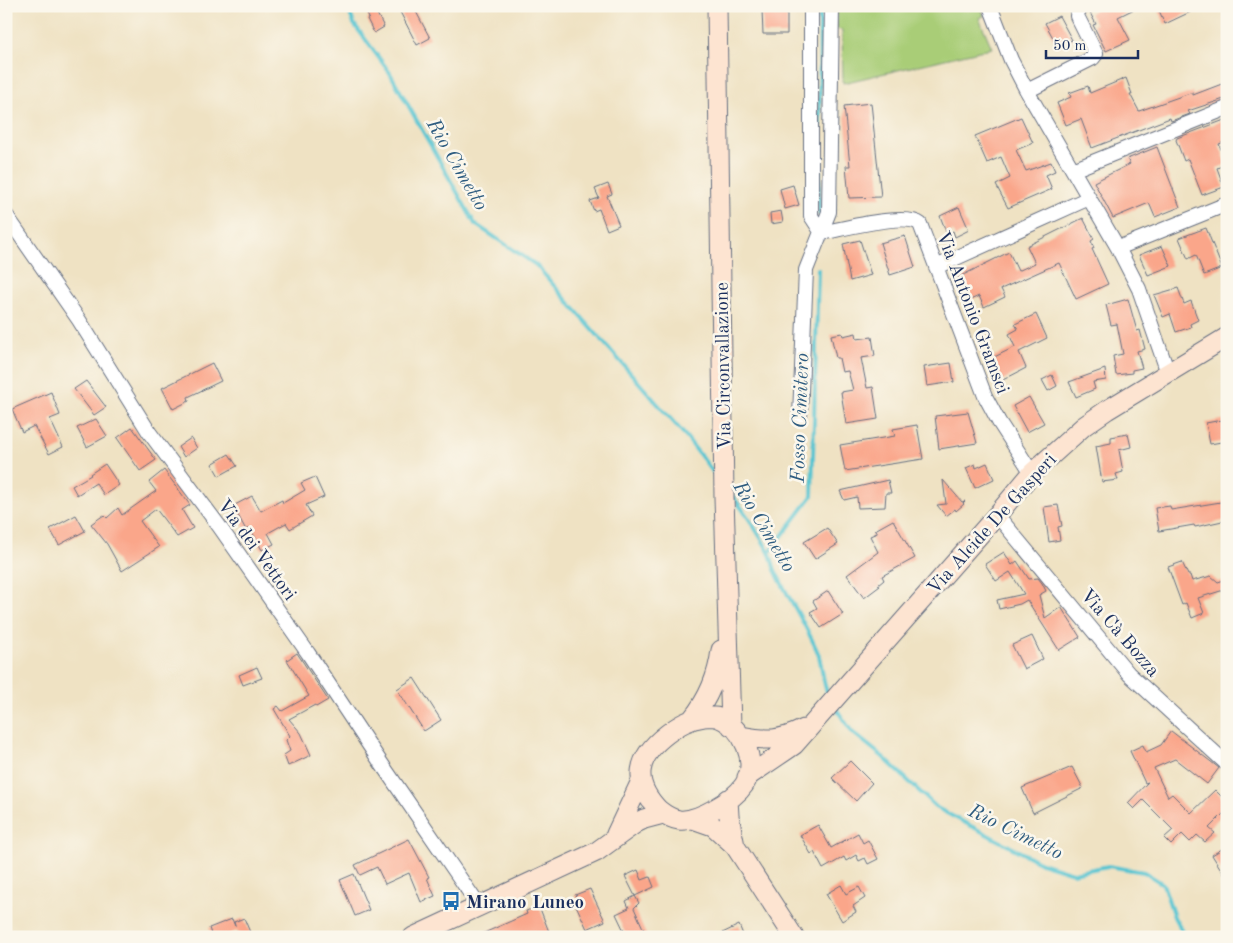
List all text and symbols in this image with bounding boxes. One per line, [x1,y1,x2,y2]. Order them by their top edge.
scale bar [1046,28,1138,60]
text: 50 m [1053,39,1087,54]
water label: Rio Cimetto [422,115,491,214]
street label: Via Antonio Gramsci [932,229,1011,397]
street label: Via Circonvallazione [714,282,735,450]
water label: Fosso Cimitero [789,353,813,484]
street label: Via Alcide De Gasperi [925,451,1061,599]
water label: Rio Cimetto [728,477,798,576]
street label: Via dei Vettori [213,496,299,605]
street label: Via Cà Bozza [1076,586,1163,682]
water label: Rio Cimetto [964,801,1066,864]
bus stop icon: Mirano Luneo [440,890,462,912]
place label: Mirano Luneo [466,894,584,913]

